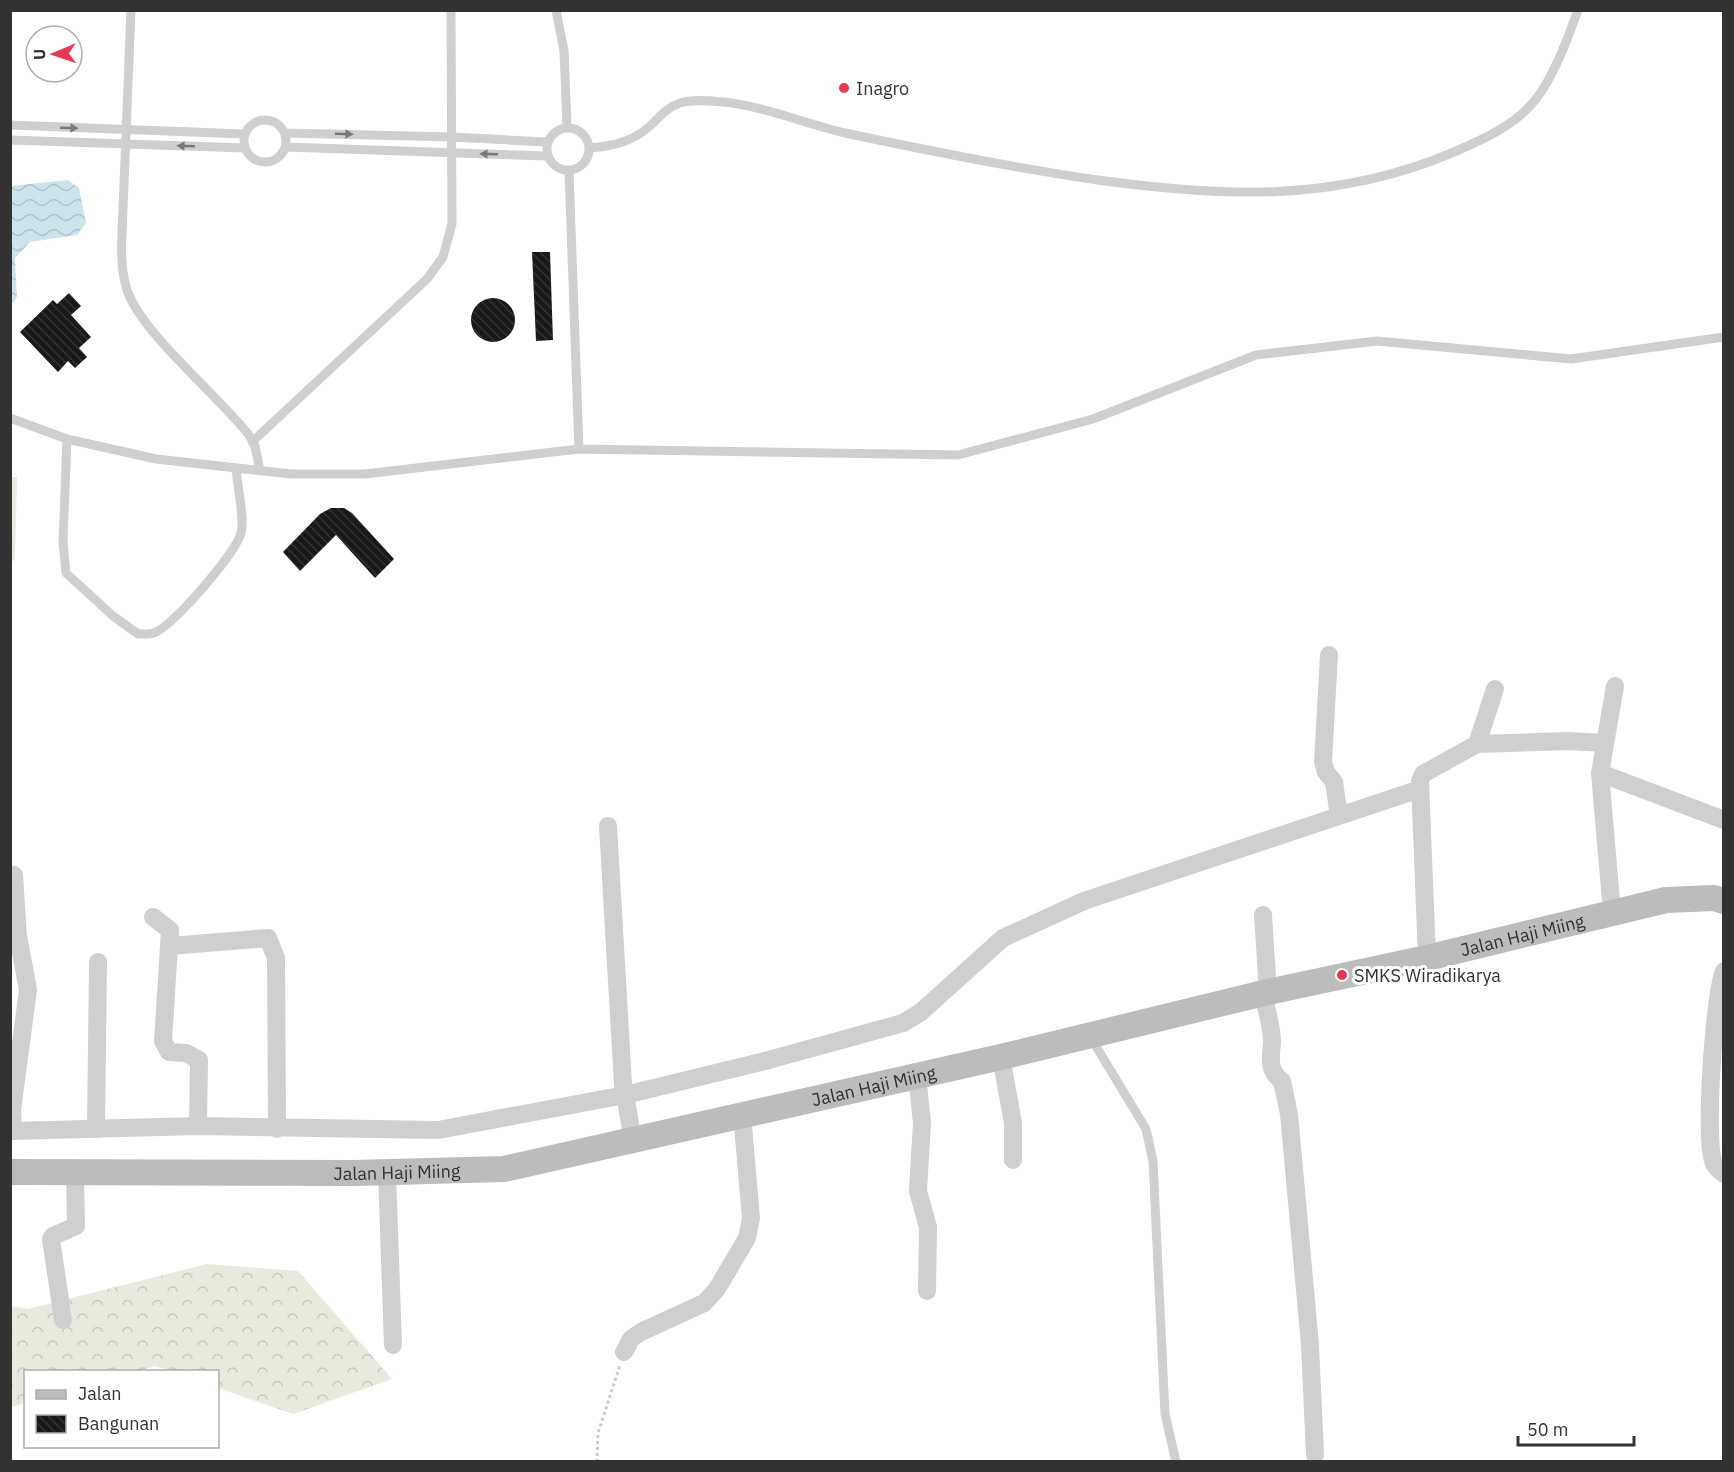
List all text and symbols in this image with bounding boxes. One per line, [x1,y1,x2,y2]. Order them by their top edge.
north arrow [24,24,84,84]
text: U [29,49,49,60]
place label: Inagro [856,77,909,100]
marker: Inagro [837,81,851,95]
one-way arrow [59,123,78,132]
one-way arrow [335,129,354,139]
one-way arrow [177,141,196,150]
one-way arrow [479,149,498,159]
street label: Jalan Haji Miing [1458,909,1587,961]
place label: SMKS Wiradikarya [1354,964,1501,987]
marker: SMKS Wiradikarya [1335,968,1349,982]
street label: Jalan Haji Miing [809,1060,939,1111]
street label: Jalan Haji Miing [334,1159,461,1185]
legend [24,1370,219,1448]
text: Jalan [78,1382,122,1405]
scale bar [1518,1409,1634,1447]
text: Bangunan [78,1412,159,1435]
text: 50 m [1527,1418,1569,1441]

